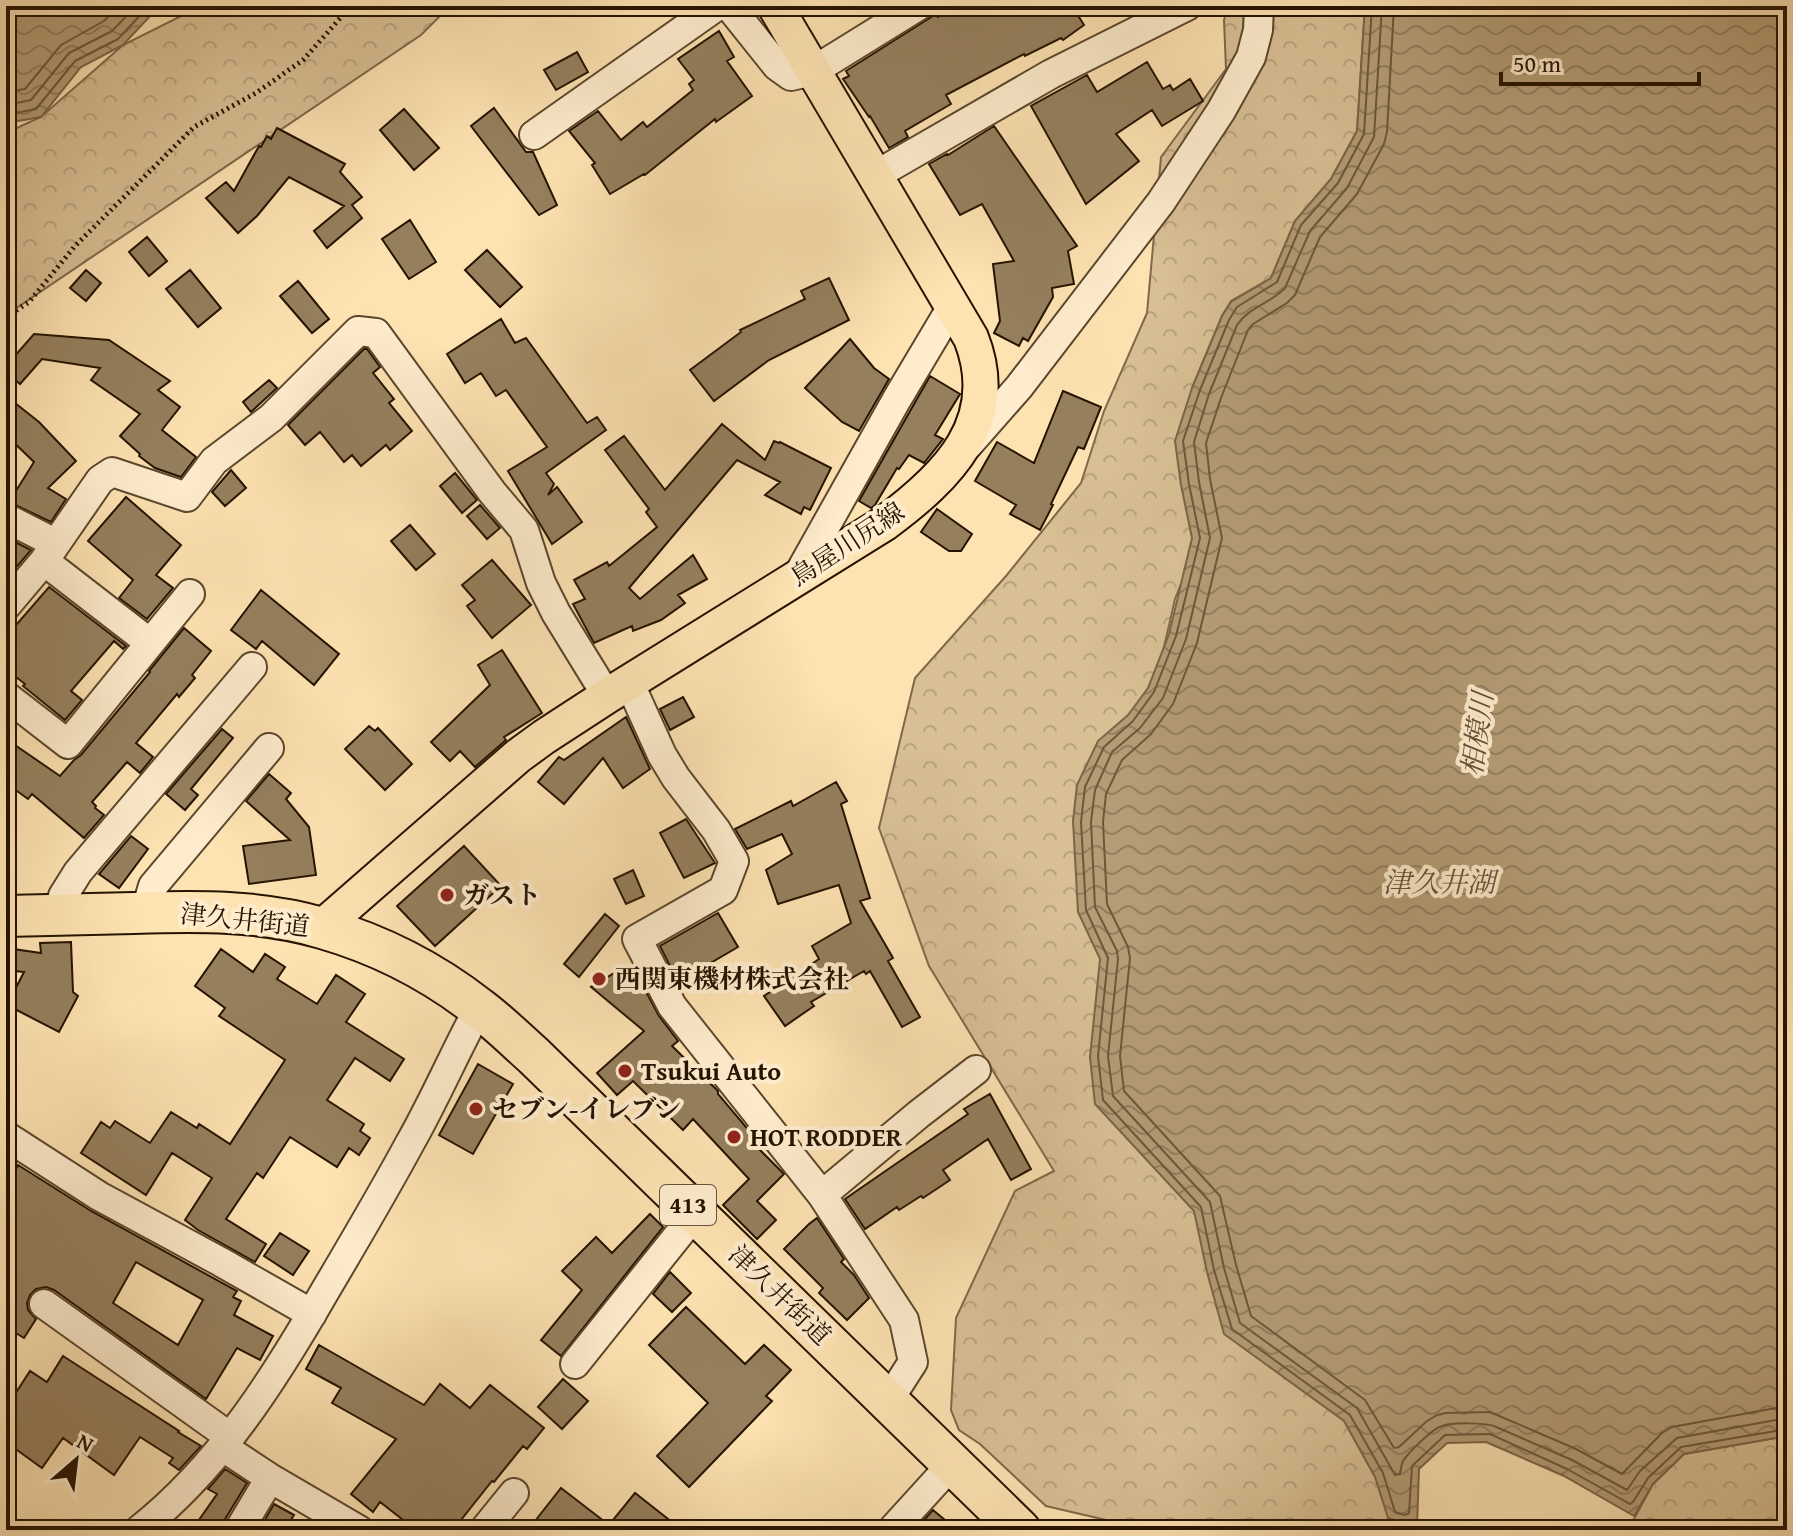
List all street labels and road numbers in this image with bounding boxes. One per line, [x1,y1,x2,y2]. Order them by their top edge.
street label: 鳥屋川尻線 [782,492,912,595]
street label: 津久井街道 [178,893,312,946]
road number: 413 [660,1185,716,1225]
street label: 津久井街道 [720,1235,841,1354]

